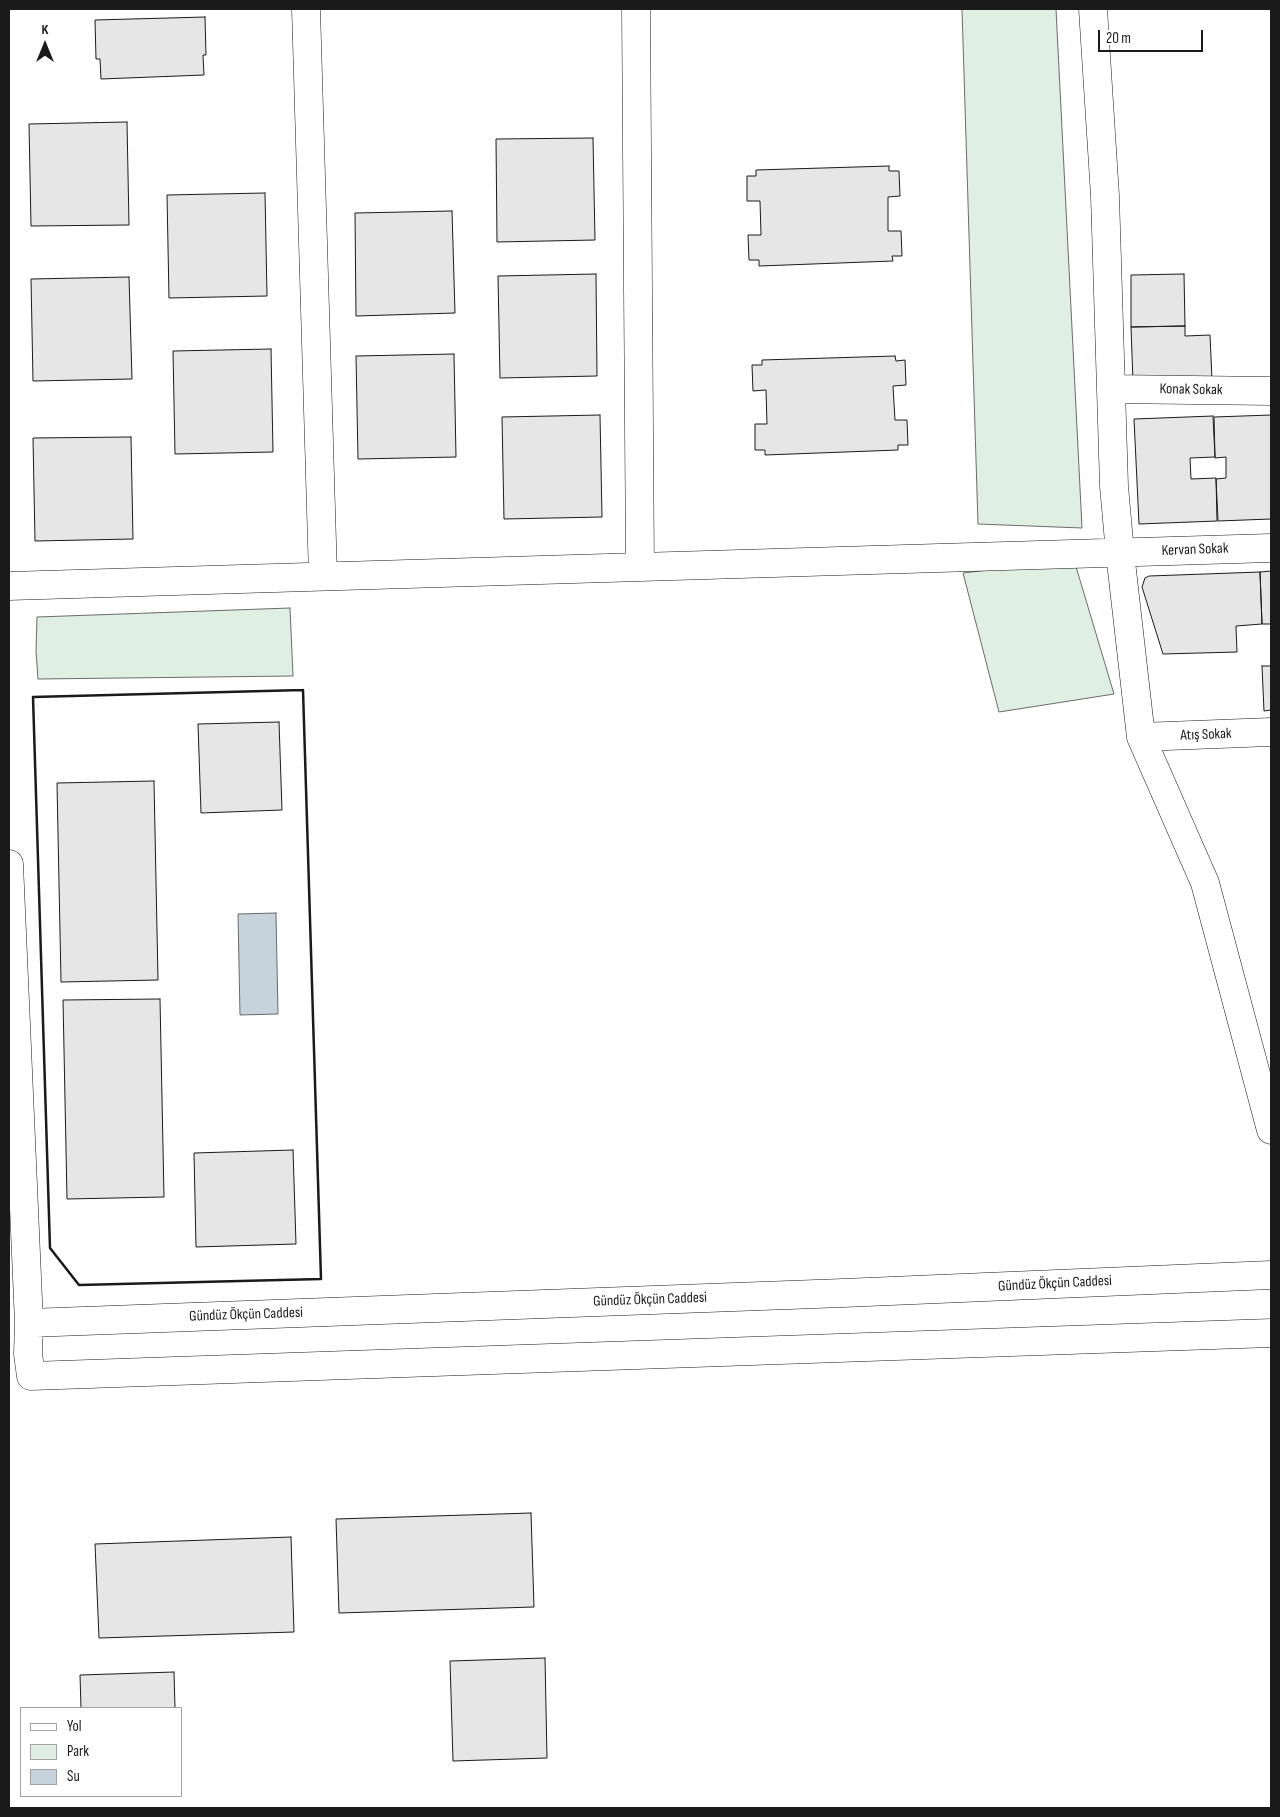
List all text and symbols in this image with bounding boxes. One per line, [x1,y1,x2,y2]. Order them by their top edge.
north arrow [20,20,70,70]
scale bar [1100,20,1205,52]
text: K [42,21,48,38]
text: 20 m [1106,29,1131,48]
street label: Konak Sokak [1159,380,1223,400]
street label: Kervan Sokak [1161,540,1229,560]
street label: Atış Sokak [1180,725,1232,745]
street label: Gündüz Ökçün Caddesi [998,1272,1112,1296]
street label: Gündüz Ökçün Caddesi [593,1289,707,1311]
street label: Gündüz Ökçün Caddesi [189,1304,303,1326]
legend [20,1707,182,1797]
text: Yol [67,1717,82,1736]
text: Park [67,1742,89,1761]
text: Su [67,1767,80,1786]

